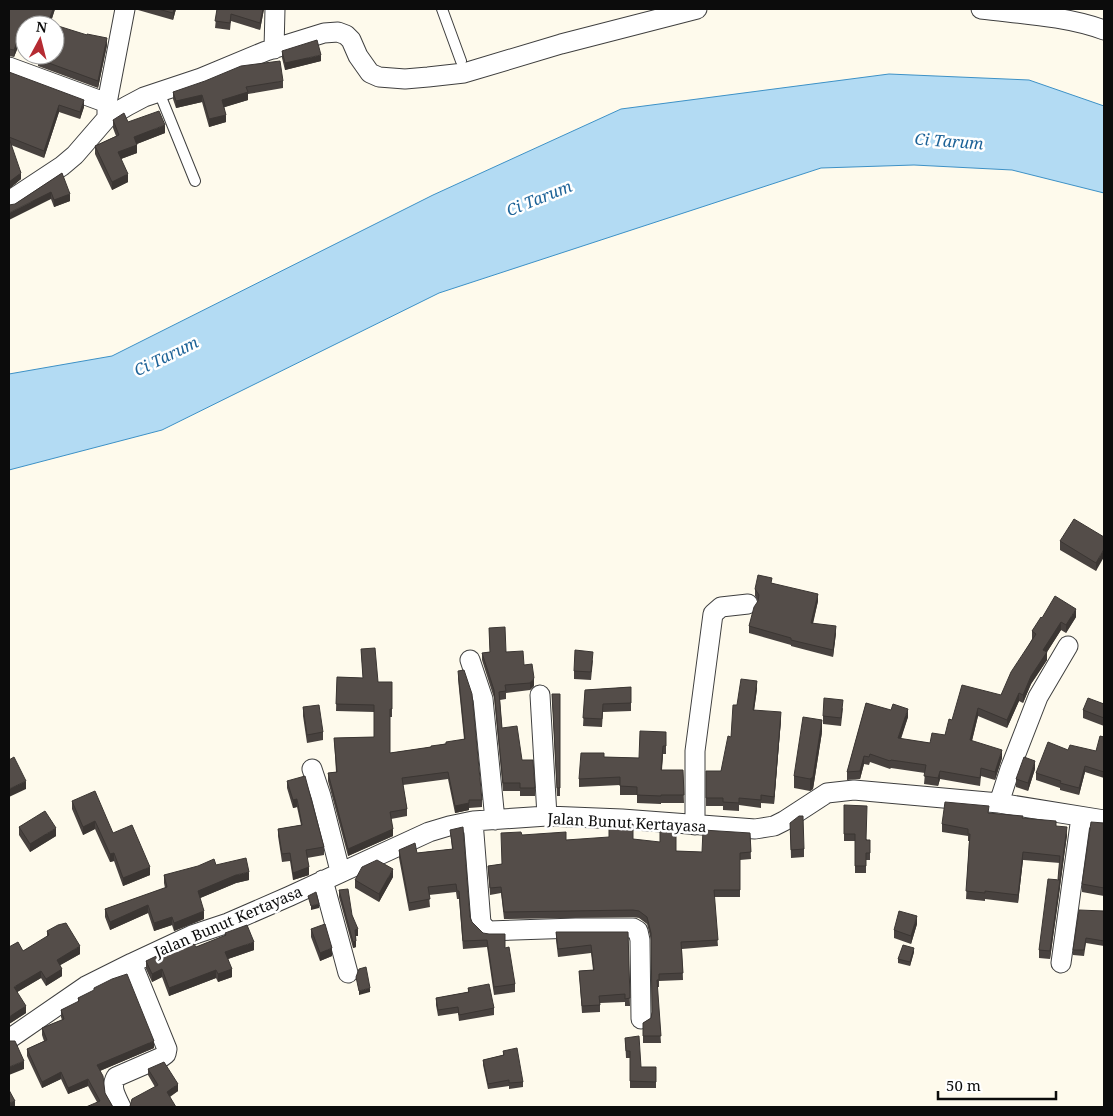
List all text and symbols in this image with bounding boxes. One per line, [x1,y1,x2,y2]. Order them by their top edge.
north arrow [15,15,65,65]
text: N [35,16,48,37]
water label: Ci Tarum [914,128,985,154]
water label: Ci Tarum [503,175,576,221]
water label: Ci Tarum [130,331,202,381]
street label: Jalan Bunut Kertayasa [546,808,707,836]
street label: Jalan Bunut Kertayasa [150,881,305,962]
scale bar [938,1068,1056,1100]
text: 50 m [946,1075,981,1095]

